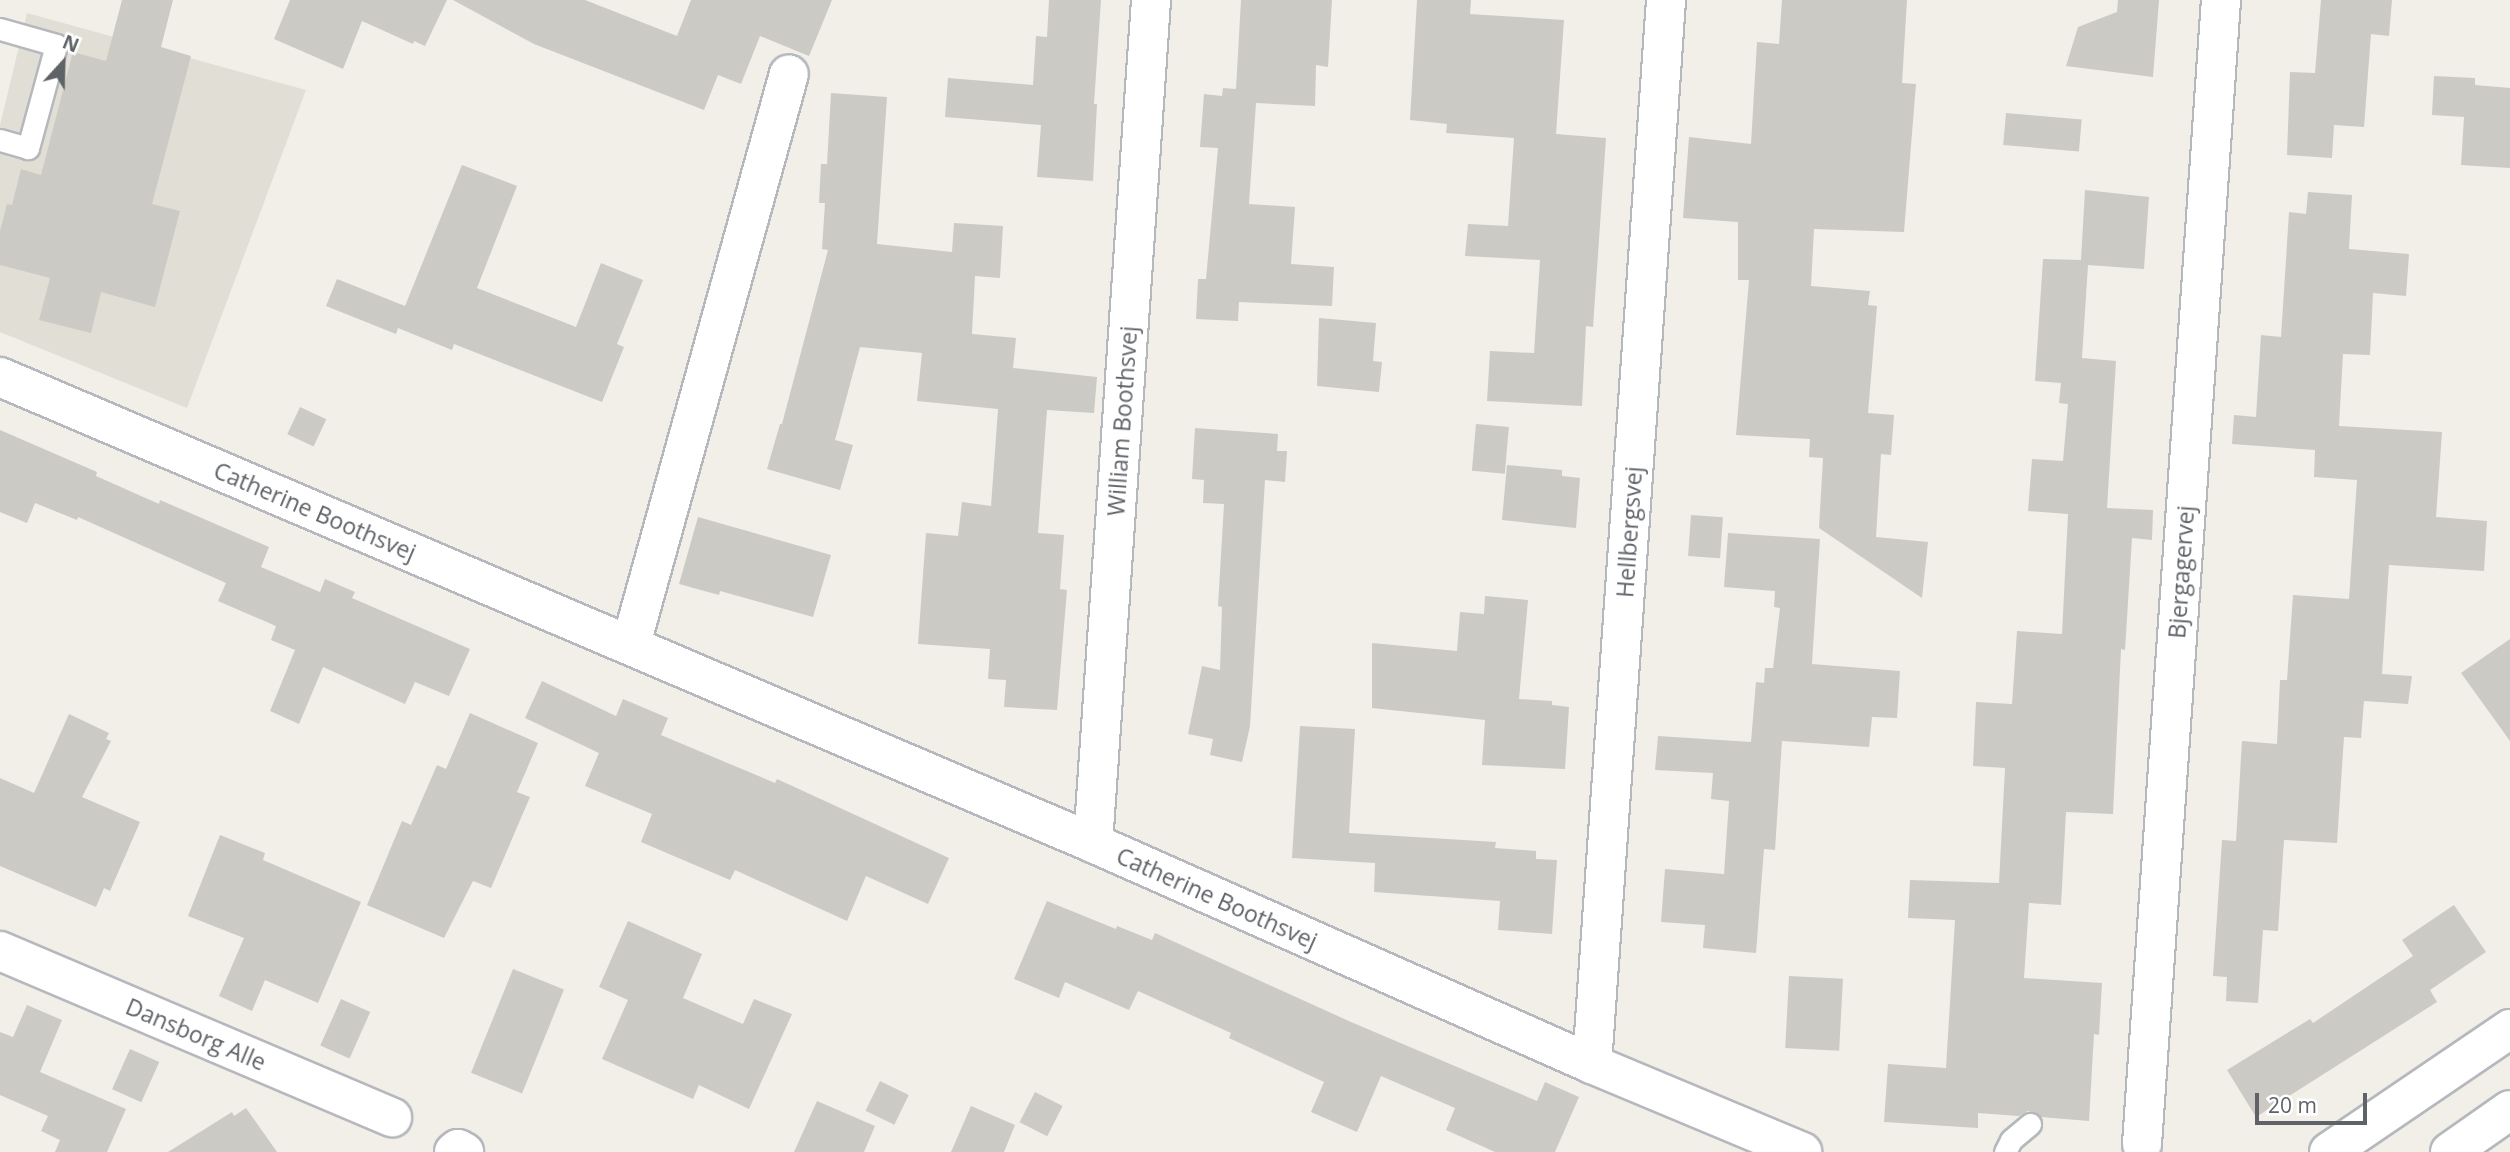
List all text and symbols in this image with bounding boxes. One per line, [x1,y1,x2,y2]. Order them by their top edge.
north arrow [28,28,98,98]
text: N [59,29,83,58]
street label: William Boothsvej [1102,325,1142,517]
street label: Catherine Boothsvej [210,456,420,566]
street label: Hellbergsvej [1611,465,1647,599]
street label: Bjergagervej [2163,505,2199,639]
street label: Catherine Boothsvej [1112,841,1322,955]
street label: Dansborg Alle [122,992,270,1076]
scale bar [2258,1078,2370,1122]
text: 20 m [2268,1091,2317,1119]

